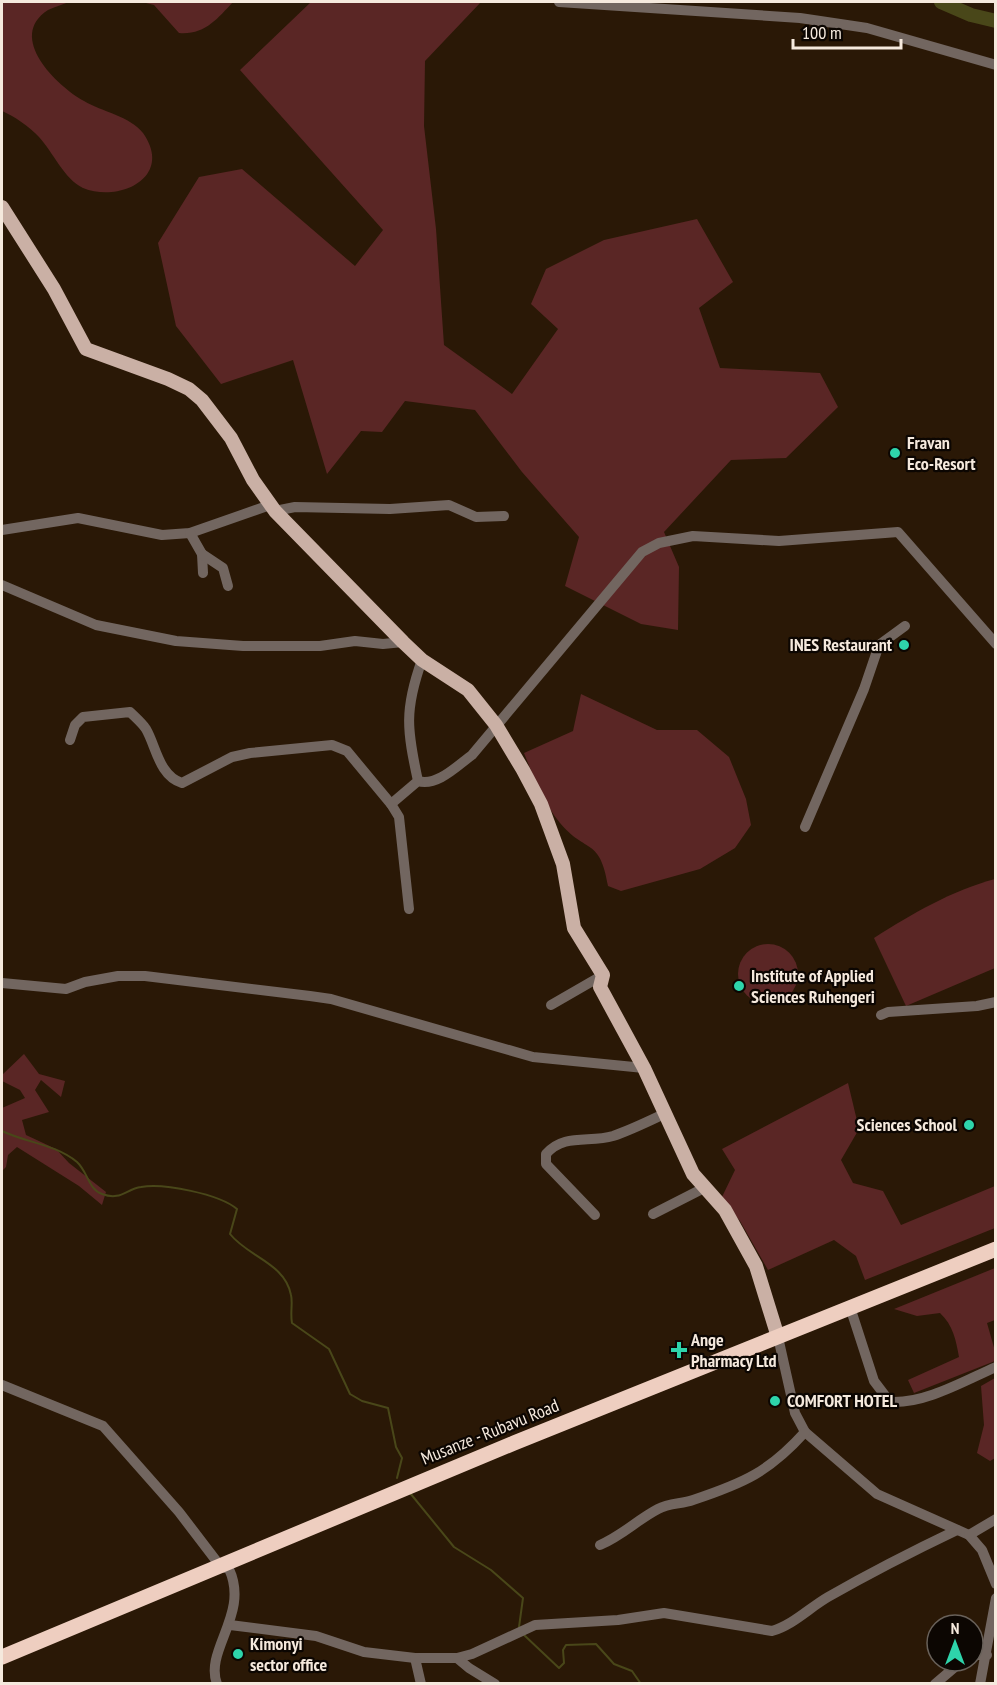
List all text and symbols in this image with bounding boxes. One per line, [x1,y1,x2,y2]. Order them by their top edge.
scale bar [793,12,901,50]
text: 100 m [802,21,842,44]
place label: Fravan Eco-Resort [907,431,976,475]
marker: Fravan Eco-Resort [888,446,902,460]
place label: INES Restaurant [790,633,893,656]
marker: INES Restaurant [897,638,911,652]
place label: Institute of Applied Sciences Ruhengeri [751,964,875,1008]
marker: Institute of Applied Sciences Ruhengeri [732,979,746,993]
place label: Sciences School [857,1113,958,1136]
marker: Sciences School [962,1118,976,1132]
place label: Ange Pharmacy Ltd [690,1328,777,1372]
marker: Ange Pharmacy Ltd [672,1343,686,1357]
place label: COMFORT HOTEL [787,1389,897,1412]
street label: Musanze - Rubavu Road [418,1393,562,1470]
marker: COMFORT HOTEL [768,1394,782,1408]
north arrow [925,1613,985,1673]
text: N [951,1618,959,1638]
place label: Kimonyi sector office [250,1632,327,1676]
marker: Kimonyi sector office [231,1647,245,1661]

